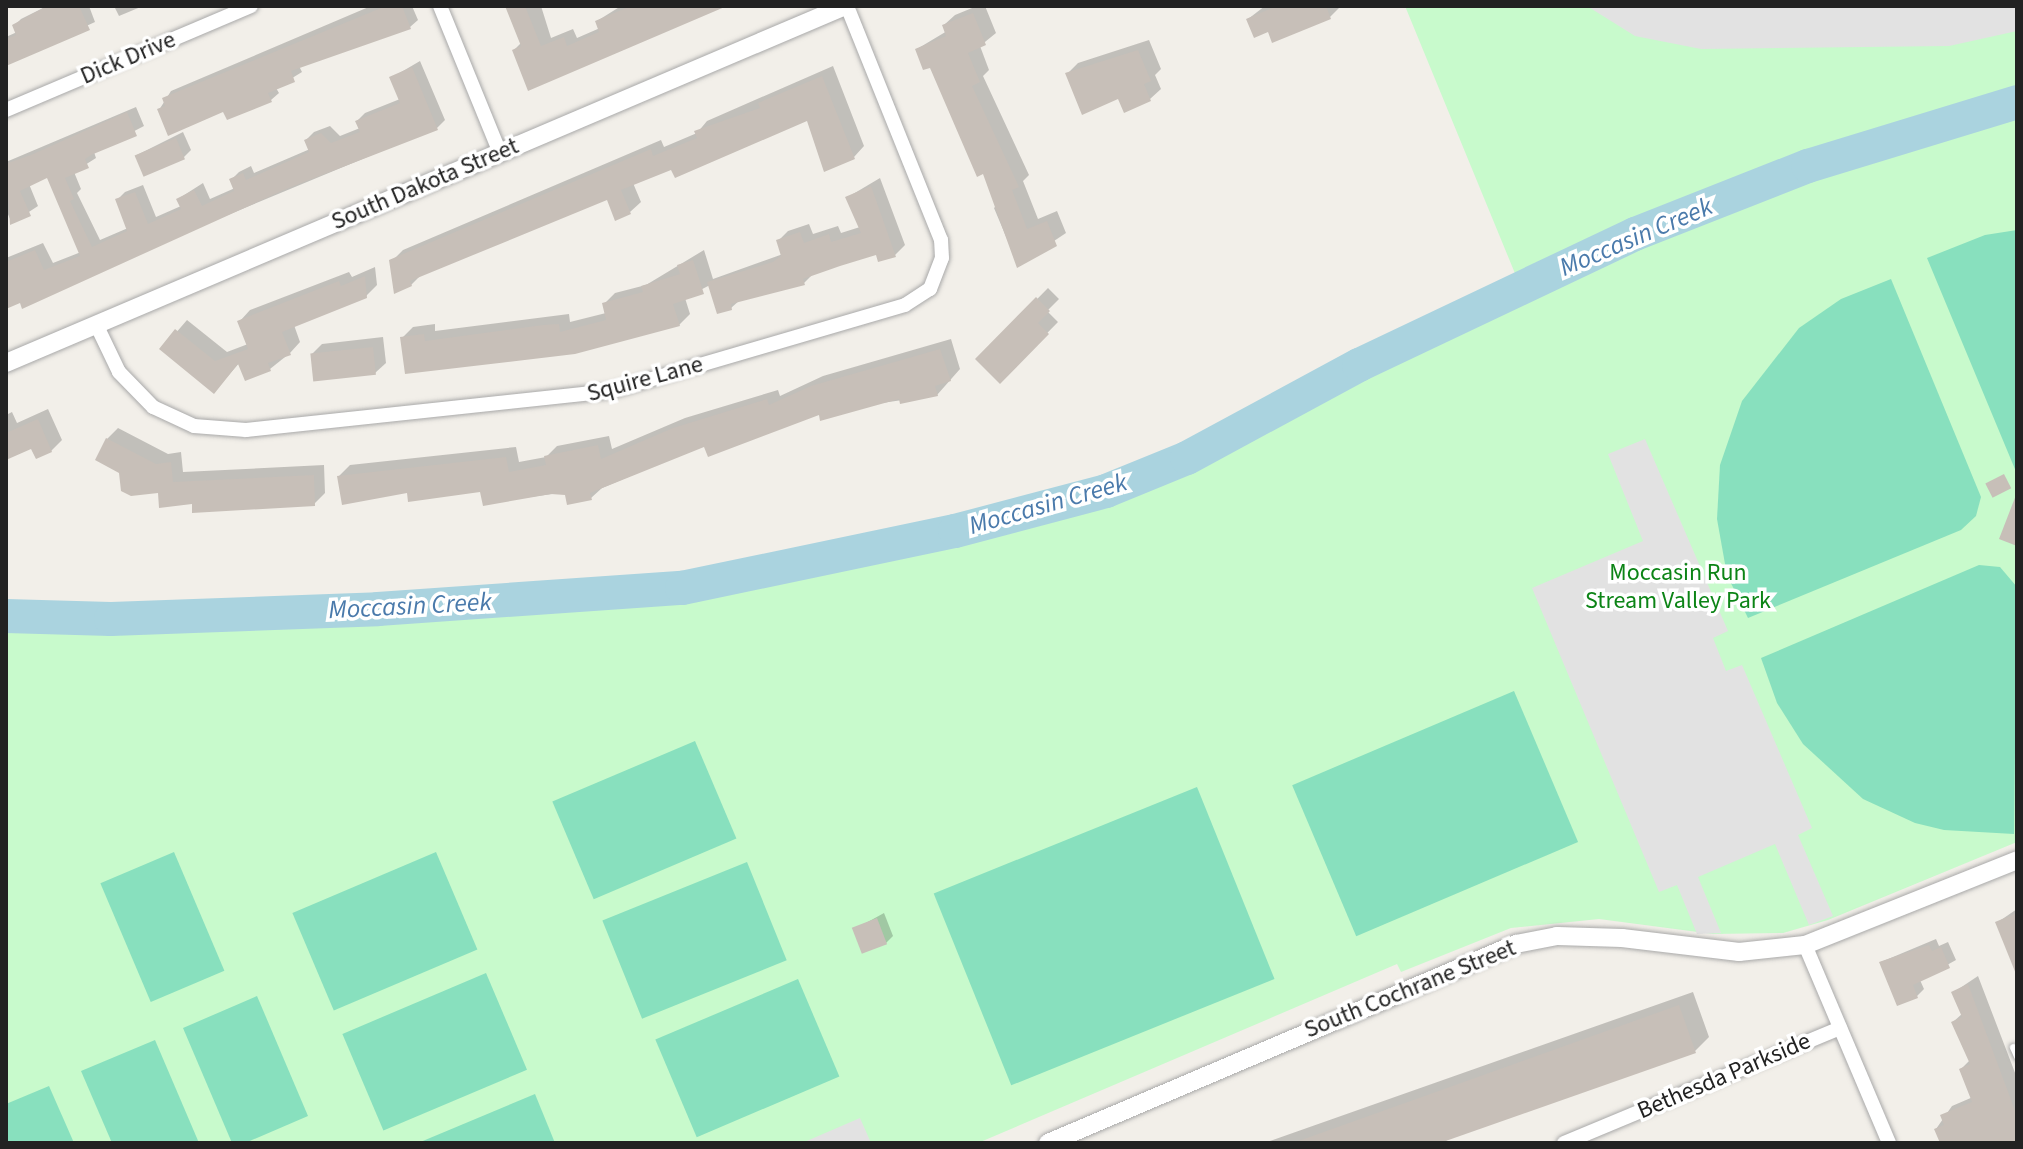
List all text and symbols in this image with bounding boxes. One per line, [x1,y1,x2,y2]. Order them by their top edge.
street label: Dick Drive [76,25,180,91]
street label: South Dakota Street [327,132,523,236]
water label: Moccasin Creek [1555,191,1717,283]
street label: Squire Lane [584,350,706,408]
water label: Moccasin Creek [965,466,1131,542]
park label: Moccasin Run Stream Valley Park [1585,559,1771,615]
water label: Moccasin Creek [328,586,492,626]
street label: South Cochrane Street [1300,933,1520,1045]
street label: Bethesda Parkside [1633,1027,1815,1125]

